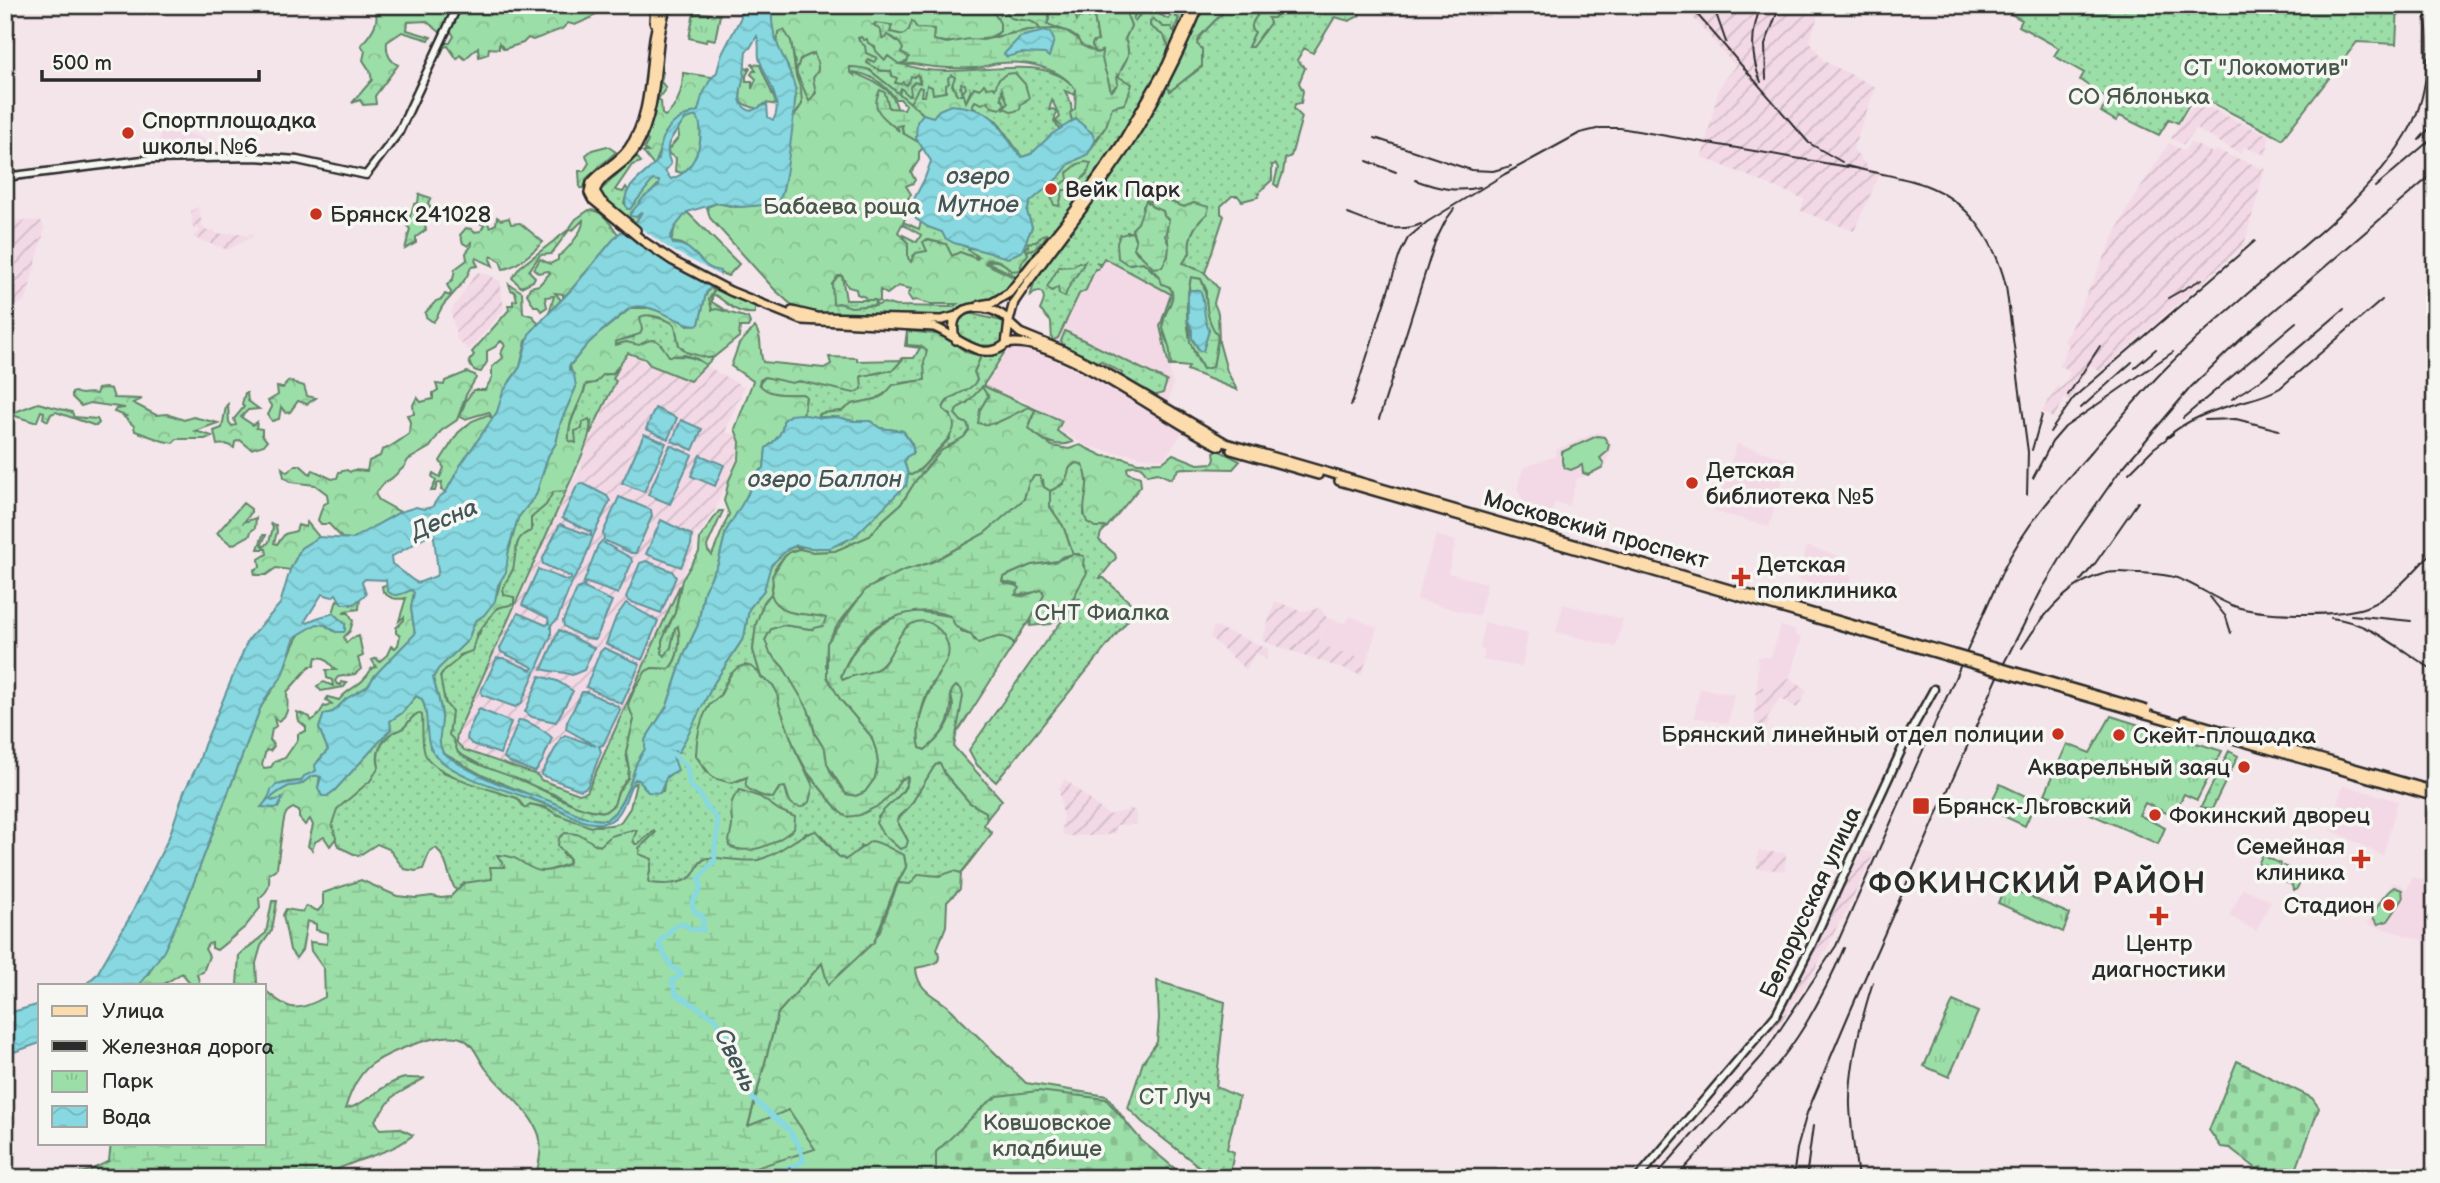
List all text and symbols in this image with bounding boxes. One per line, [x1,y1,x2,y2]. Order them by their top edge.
scale bar [42,38,259,82]
text: 500 m [52,51,112,76]
park label: СТ "Локомотив" [2183,54,2349,82]
park label: СО Яблонька [2068,83,2210,111]
place label: Спортплощадка школы №6 [142,107,317,161]
marker: Спортплощадка школы №6 [120,125,136,141]
water label: озеро Мутное [937,162,1020,219]
place label: Вейк Парк [1065,176,1181,204]
marker: Вейк Парк [1043,181,1059,197]
park label: Бабаева роща [763,193,921,221]
place label: Брянск 241028 [330,201,491,229]
marker: Брянск 241028 [308,206,324,222]
place label: Детская библиотека №5 [1706,457,1875,511]
water label: озеро Баллон [748,465,902,494]
marker: Детская библиотека №5 [1684,475,1700,491]
street label: Московский проспект [1480,484,1712,576]
water label: Десна [405,492,482,547]
place label: Детская поликлиника [1757,551,1898,605]
marker: Детская поликлиника [1731,567,1751,587]
park label: СНТ Фиалка [1035,599,1170,627]
place label: Брянский линейный отдел полиции [1661,721,2044,749]
place label: Скейт-площадка [2133,722,2317,750]
marker: Брянский линейный отдел полиции [2050,726,2066,742]
marker: Скейт-площадка [2111,727,2127,743]
place label: Акварельный заяц [2027,754,2230,782]
marker: Акварельный заяц [2236,759,2252,775]
place label: Брянск-Льговский [1937,793,2132,821]
marker: Брянск-Льговский [1911,796,1931,816]
street label: Белорусская улица [1754,802,1868,1003]
place label: Фокинский дворец [2169,802,2370,830]
marker: Фокинский дворец [2147,807,2163,823]
place label: Семейная клиника [2236,833,2345,887]
marker: Семейная клиника [2351,849,2371,869]
district label: ФОКИНСКИЙ РАЙОН [1869,864,2207,902]
place label: Стадион [2284,892,2375,920]
marker: Стадион [2381,897,2397,913]
marker: Центр диагностики [2149,906,2169,926]
place label: Центр диагностики [2092,930,2226,984]
legend [38,984,266,1144]
text: Улица [102,999,165,1024]
water label: Свень [708,1023,763,1097]
text: Железная дорога [102,1035,275,1060]
text: Парк [102,1069,153,1094]
park label: СТ Луч [1139,1083,1211,1111]
text: Вода [102,1105,151,1130]
park label: Ковшовское кладбище [983,1109,1111,1163]

